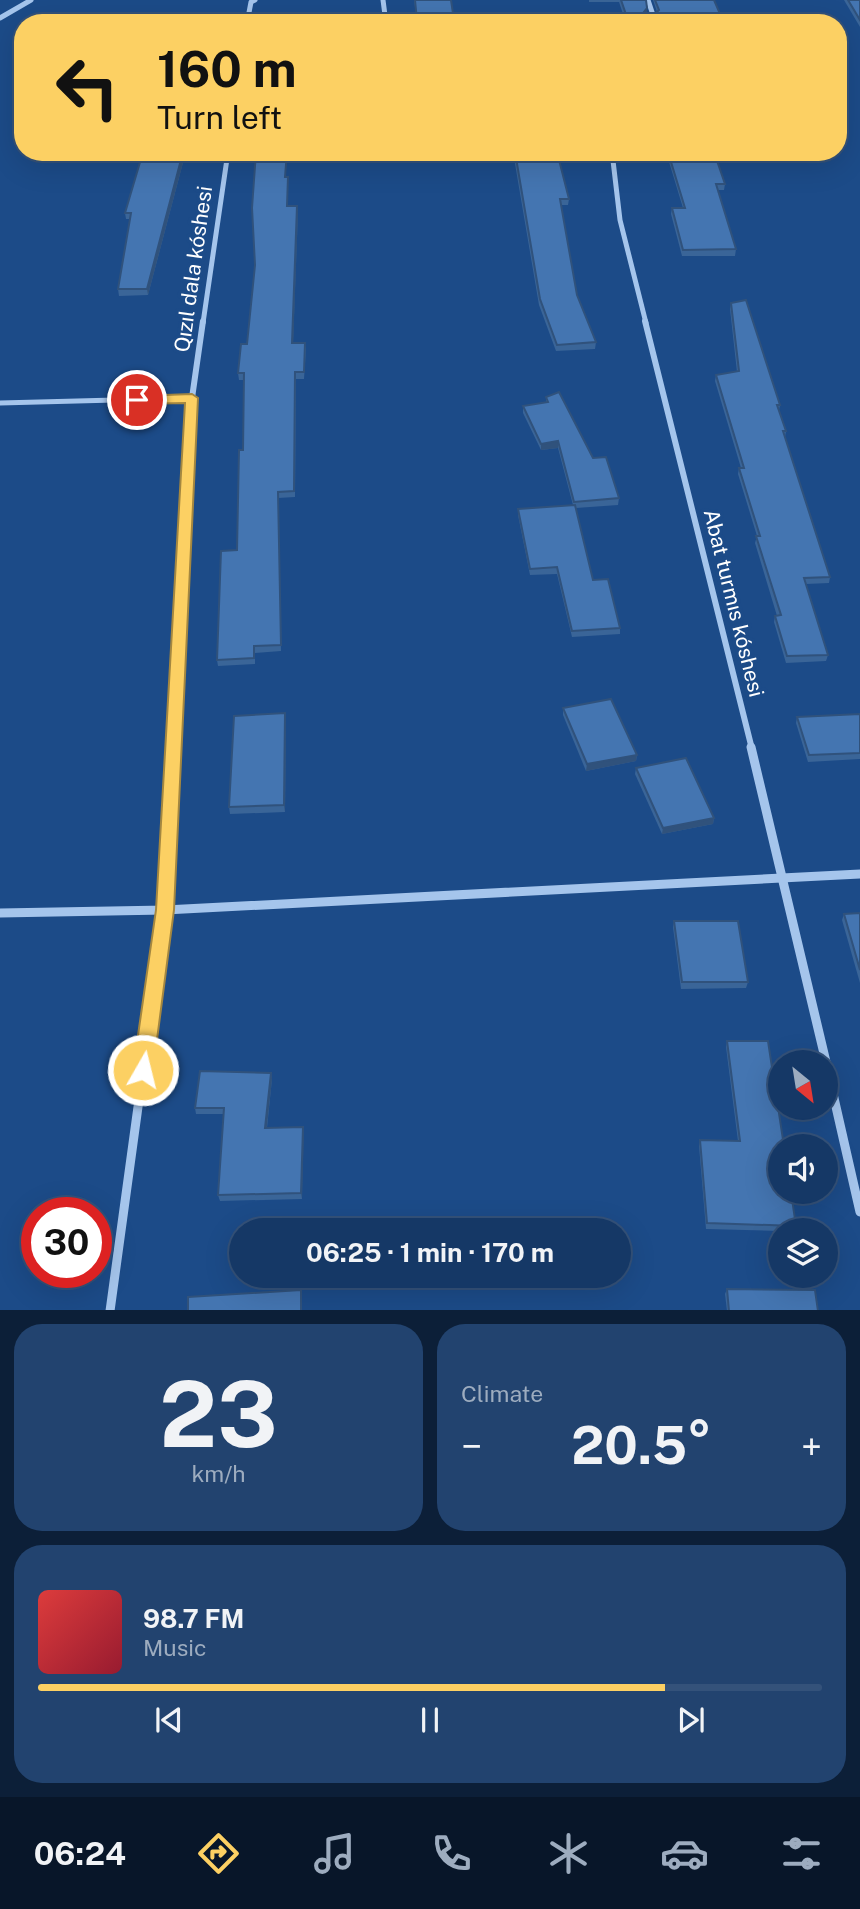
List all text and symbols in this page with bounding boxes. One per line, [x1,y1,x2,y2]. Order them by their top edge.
text: 160 m [157,40,297,98]
icon: left [42,42,133,133]
text: Turn left [157,99,282,136]
street label: Qızıl dala kóshesi [169,184,217,354]
pin [107,370,167,430]
icon: arrive [118,381,156,419]
street label: Abat turmıs kóshesi [699,506,769,700]
position arrow [106,1033,180,1107]
north arrow [768,1050,838,1120]
map controls [768,1050,838,1288]
button: sound [768,1134,838,1204]
speed limit sign: 30 [21,1197,112,1288]
button: layers [768,1218,838,1288]
text: 06:25 · 1 min · 170 m [306,1237,554,1268]
text: 23 [159,1361,278,1467]
text: Climate [461,1380,543,1407]
text: 20.5° [571,1415,712,1476]
text: − [461,1424,482,1469]
text: + [801,1424,822,1469]
text: km/h [191,1460,246,1487]
text: 98.7 FM [143,1603,244,1634]
text: Music [143,1634,207,1661]
icon: previous [150,1701,188,1739]
icon: pause [411,1701,449,1739]
icon: next [672,1701,710,1739]
icon: directions [194,1829,243,1878]
icon: music [310,1829,359,1878]
icon: phone [427,1829,476,1878]
icon: climate [544,1829,593,1878]
icon: car [660,1829,709,1878]
icon: filters [777,1829,826,1878]
text: 06:24 [34,1835,126,1872]

